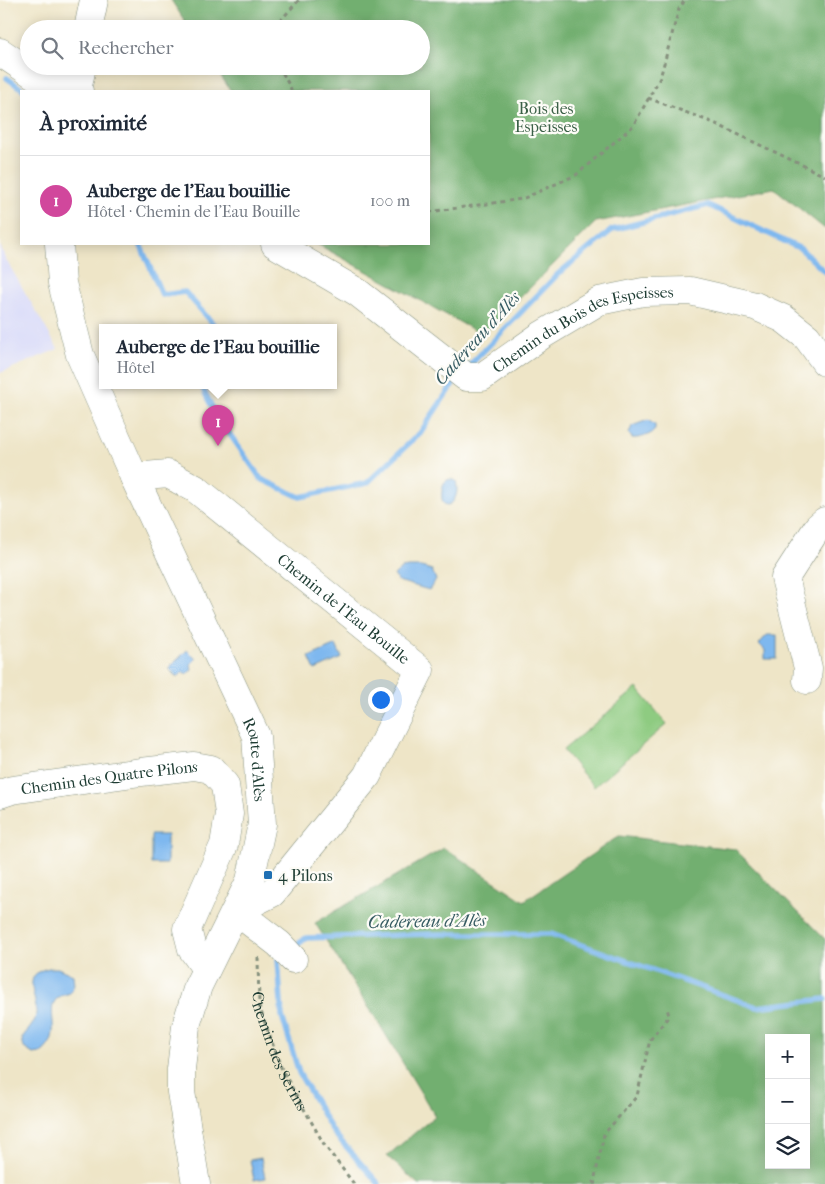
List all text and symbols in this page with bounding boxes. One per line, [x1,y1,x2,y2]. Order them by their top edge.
search box [20,20,430,75]
icon: search [38,34,66,62]
text: Rechercher [78,37,174,59]
park label: Bois des Espeisses [515,99,577,136]
text: À proximité [40,111,147,135]
text: Auberge de l'Eau bouillie [87,180,290,202]
text: 1 [53,191,59,210]
text: 100 m [370,191,410,210]
text: Hôtel · Chemin de l'Eau Bouille [87,202,300,221]
street label: Chemin du Bois des Espeisses [489,282,674,377]
water label: Cadereau d'Alès [430,287,525,389]
popup [99,324,337,389]
text: Auberge de l'Eau bouillie [116,336,320,358]
text: Hôtel [116,358,155,377]
pin: 1 [202,405,234,446]
street label: Chemin de l'Eau Bouille [273,550,414,668]
your location [368,687,394,713]
street label: Route d'Alès [239,714,269,802]
street label: Chemin des Quatre Pilons [20,757,200,799]
place label: 4 Pilons [278,866,333,885]
marker: 4 Pilons [262,869,274,881]
water label: Cadereau d'Alès [368,910,487,933]
street label: Chemin des Serins [248,991,312,1114]
map controls [765,1034,810,1169]
button: + [765,1034,810,1079]
button: − [765,1079,810,1124]
button: layers [765,1124,810,1169]

